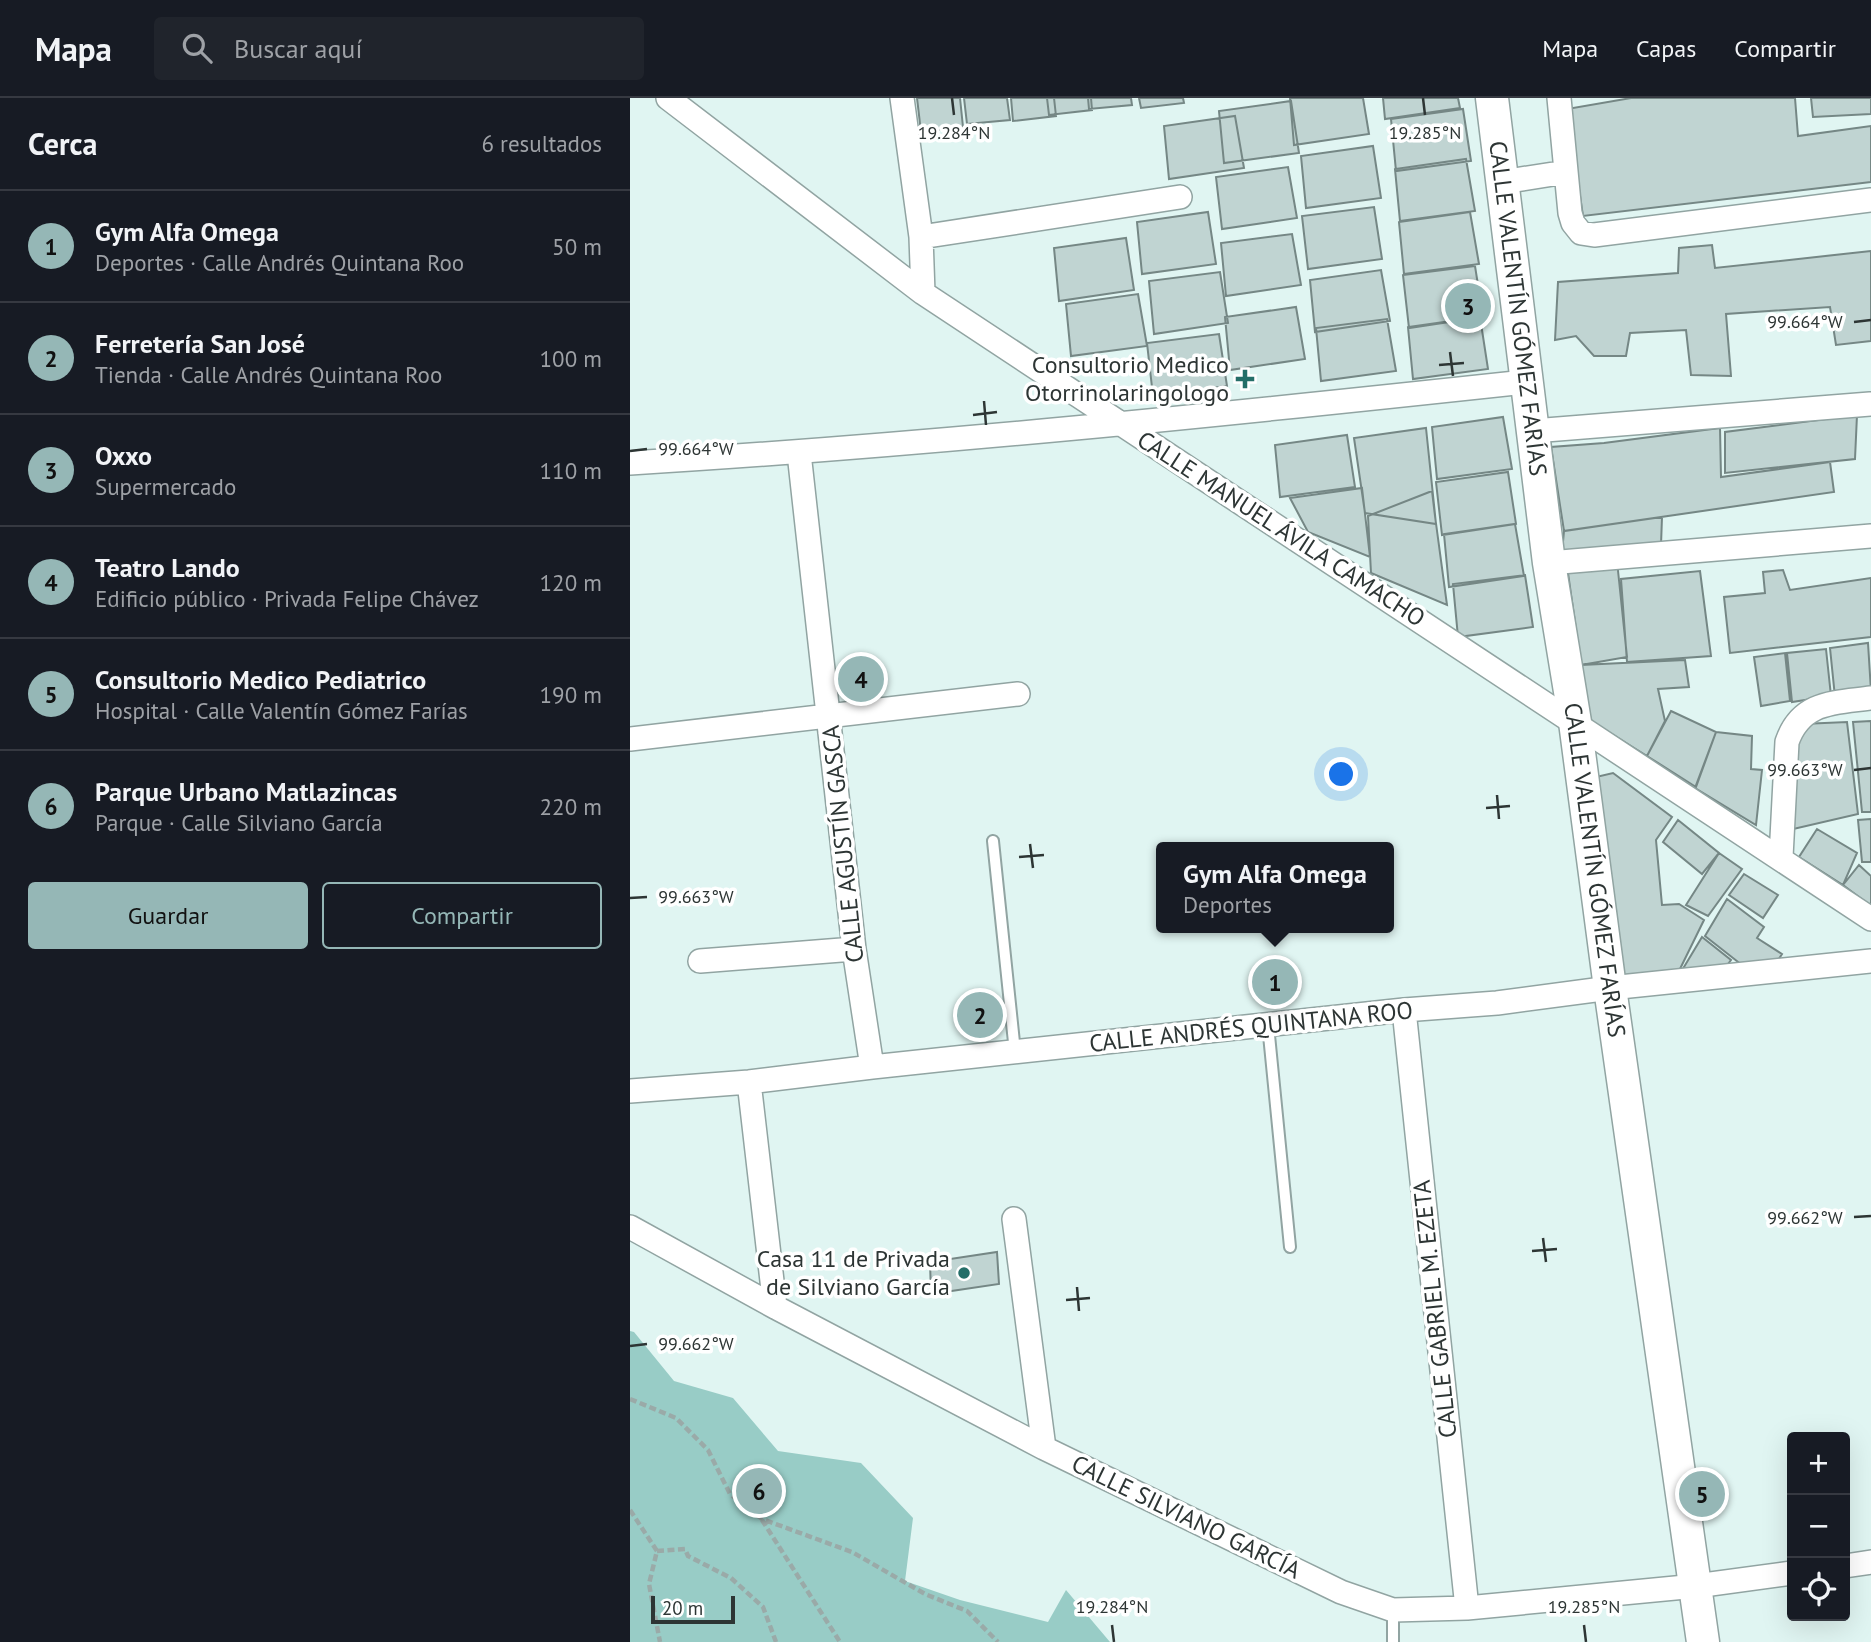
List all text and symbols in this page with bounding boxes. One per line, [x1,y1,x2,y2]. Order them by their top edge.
search box [154,17,644,80]
text: Mapa [35,27,112,70]
icon: search [178,29,216,67]
text: Buscar aquí [234,32,362,65]
text: Mapa [1542,33,1598,64]
text: Capas [1636,33,1696,64]
text: Compartir [1734,33,1836,64]
text: 19.284°N [918,121,990,144]
text: 19.285°N [1389,121,1461,144]
text: Cerca [28,124,97,163]
text: 6 resultados [481,129,602,158]
street label: CALLE VALENTÍN GÓMEZ FARÍAS [1482,139,1554,478]
text: Gym Alfa Omega [95,215,279,248]
text: 1 [44,232,58,261]
text: 50 m [552,232,602,261]
text: Deportes · Calle Andrés Quintana Roo [95,248,464,277]
pin: 3 [1445,280,1491,332]
text: 99.664°W [1767,310,1843,333]
text: Ferretería San José [95,327,305,360]
text: 2 [44,344,58,373]
text: 100 m [540,344,602,373]
place label: Consultorio Medico Otorrinolaringologo [1025,349,1229,408]
text: Tienda · Calle Andrés Quintana Roo [95,360,442,389]
marker: Consultorio Medico Otorrinolaringologo [1235,369,1255,389]
street label: CALLE MANUEL ÁVILA CAMACHO [1131,424,1431,633]
text: 99.664°W [658,437,734,460]
text: Oxxo [95,439,152,472]
text: 3 [44,456,58,485]
text: 110 m [540,456,602,485]
text: Supermercado [95,472,236,501]
text: Teatro Lando [95,551,240,584]
text: 4 [44,568,58,597]
text: 120 m [540,568,602,597]
text: Edificio público · Privada Felipe Chávez [95,584,479,613]
pin: 4 [838,653,884,705]
text: Consultorio Medico Pediatrico [95,663,426,696]
text: 5 [44,680,58,709]
text: 190 m [540,680,602,709]
text: Hospital · Calle Valentín Gómez Farías [95,696,468,725]
street label: CALLE VALENTÍN GÓMEZ FARÍAS [1557,700,1633,1039]
street label: CALLE AGUSTÍN GASCA [815,724,870,964]
your location [1324,757,1358,791]
text: 99.663°W [1767,758,1843,781]
text: Parque Urbano Matlazincas [95,775,397,808]
text: 6 [44,792,58,821]
text: 220 m [540,792,602,821]
text: Parque · Calle Silviano García [95,808,383,837]
popup [1156,842,1394,933]
text: Gym Alfa Omega [1183,857,1367,890]
button: Guardar [28,882,308,949]
button: Compartir [322,882,602,949]
text: 99.663°W [658,885,734,908]
text: Deportes [1183,890,1272,919]
pin: 1 [1252,956,1298,1008]
pin: 2 [957,989,1003,1041]
street label: CALLE ANDRÉS QUINTANA ROO [1088,994,1414,1059]
street label: CALLE GABRIEL M. EZETA [1406,1179,1463,1439]
text: 99.662°W [1767,1206,1843,1229]
place label: Casa 11 de Privada de Silviano García [757,1243,950,1302]
marker: Casa 11 de Privada de Silviano García [956,1265,972,1281]
text: 99.662°W [658,1332,734,1355]
map controls [1787,1432,1850,1621]
button: + [1787,1432,1850,1495]
street label: CALLE SILVIANO GARCÍA [1067,1448,1306,1586]
pin: 6 [736,1465,782,1517]
pin: 5 [1679,1468,1725,1520]
button: − [1787,1495,1850,1558]
button: locate [1787,1558,1850,1621]
scale bar [651,1593,735,1625]
text: 19.284°N [1076,1595,1148,1618]
text: 19.285°N [1548,1595,1620,1618]
text: 20 m [662,1596,703,1620]

